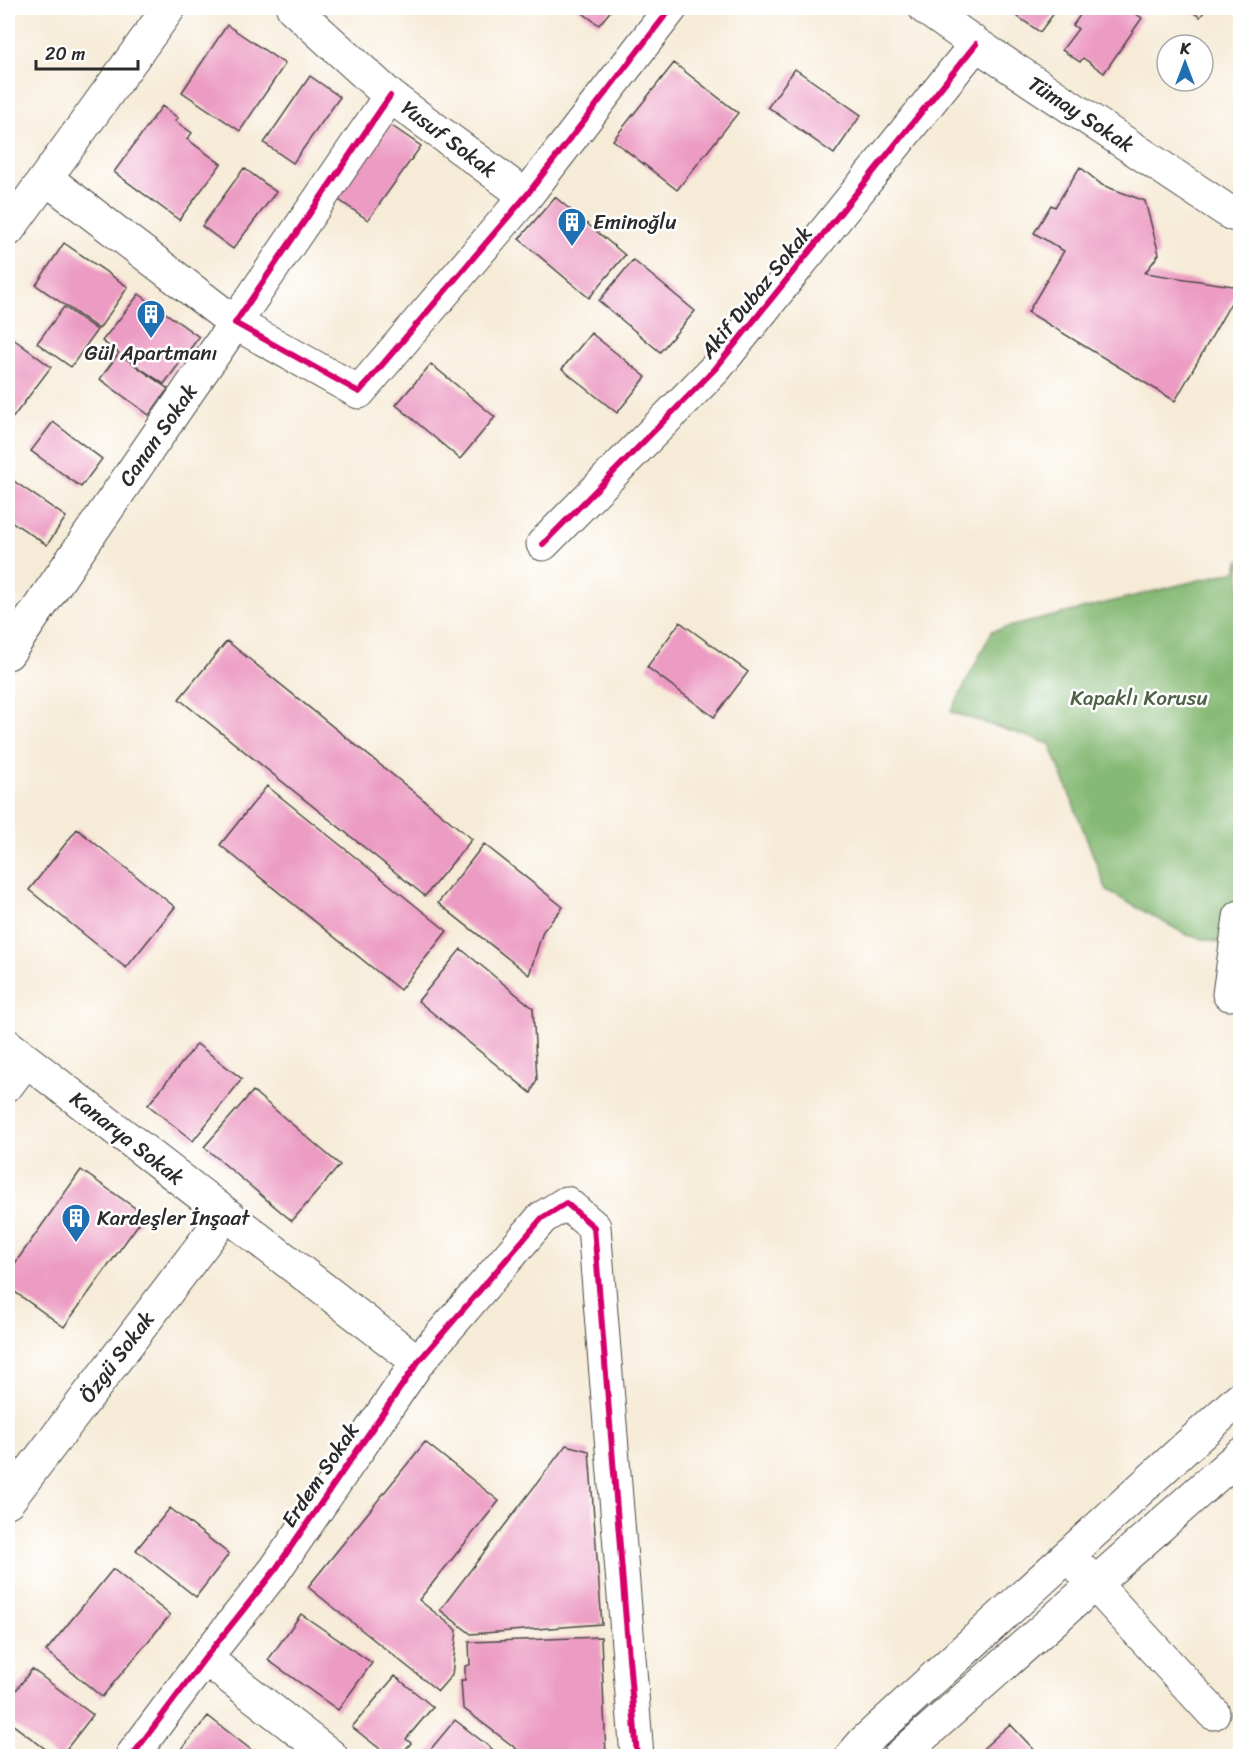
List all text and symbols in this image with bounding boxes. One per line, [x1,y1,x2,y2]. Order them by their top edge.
scale bar [36,33,138,71]
north arrow [1155,33,1215,93]
text: K [1179,34,1191,63]
text: 20 m [45,38,85,70]
street label: Tümay Sokak [1020,65,1143,163]
street label: Yusuf Sokak [393,90,506,189]
place label: Eminoğlu [593,203,676,241]
building icon: Eminoğlu [556,206,588,248]
street label: Akif Dubaz Sokak [689,217,822,368]
building icon: Gül Apartmanı [135,298,167,340]
place label: Gül Apartmanı [85,334,218,372]
street label: Canan Sokak [108,375,208,495]
park label: Kapaklı Korusu [1070,679,1208,717]
street label: Kanarya Sokak [61,1081,193,1195]
place label: Kardeşler İnşaat [97,1199,251,1237]
building icon: Kardeşler İnşaat [60,1202,92,1244]
street label: Özgü Sokak [69,1302,165,1411]
street label: Erdem Sokak [271,1414,369,1536]

